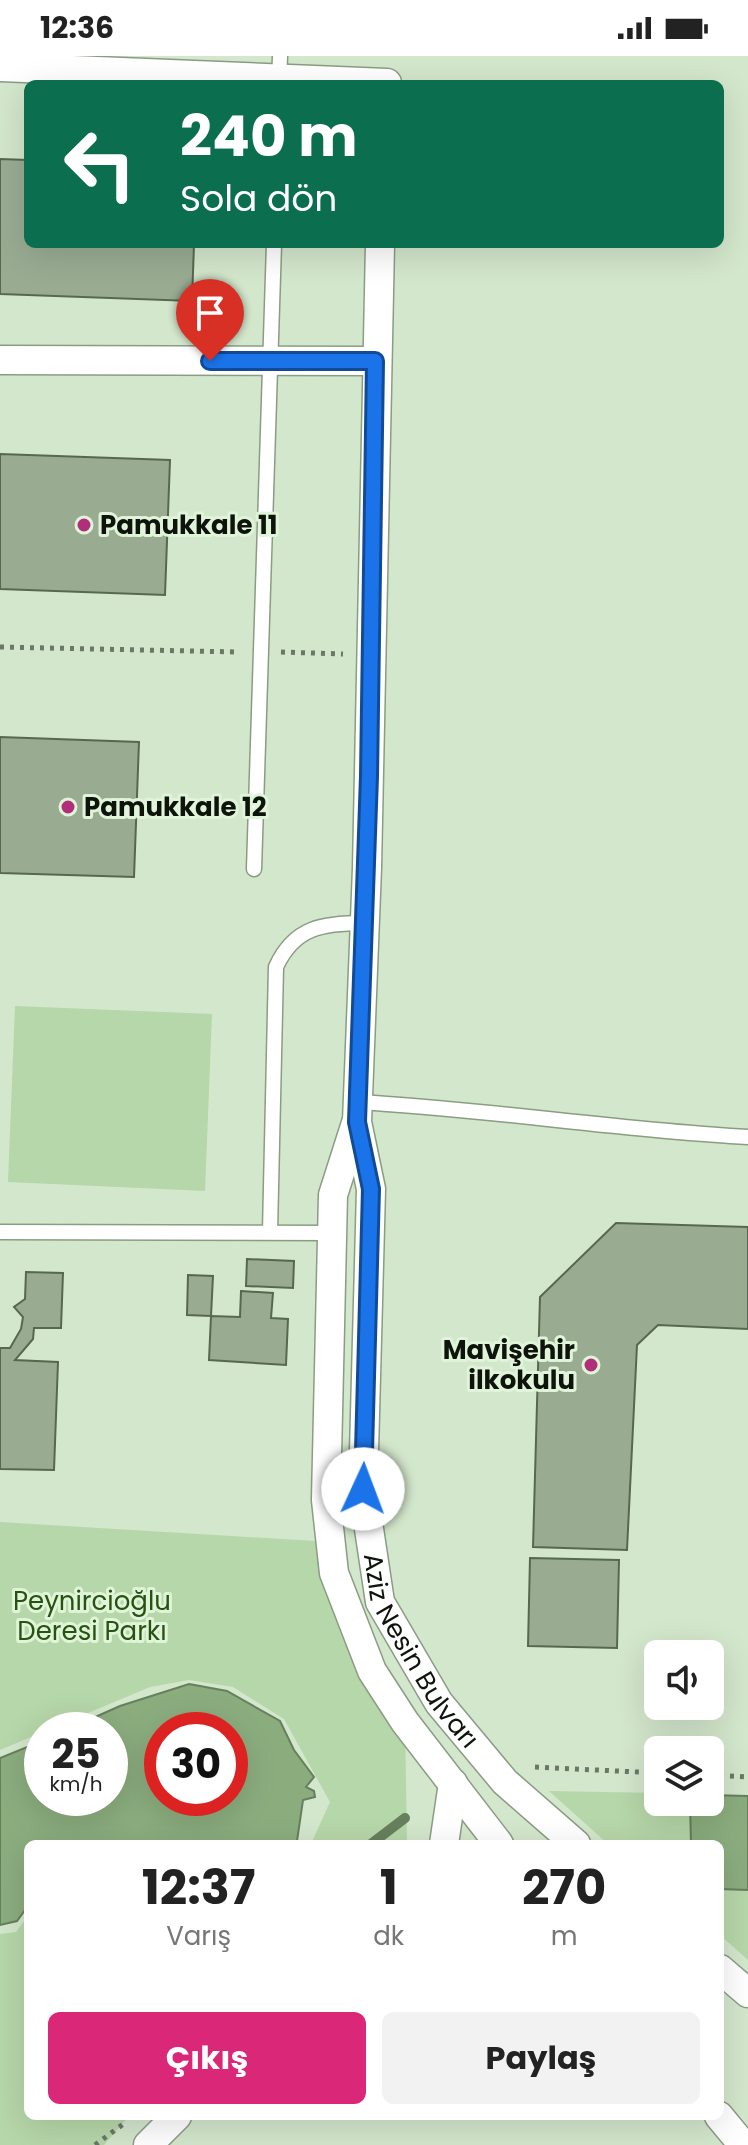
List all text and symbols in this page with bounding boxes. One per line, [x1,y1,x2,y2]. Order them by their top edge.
text: 12:36 [40,6,114,49]
text: 240 m [180,97,358,176]
icon: left [48,112,152,216]
text: Sola dön [180,173,337,224]
pin [176,279,244,361]
icon: arrive [188,291,232,335]
place label: Pamukkale 11 [100,507,277,543]
marker: Pamukkale 11 [75,516,93,534]
place label: Pamukkale 12 [84,789,267,825]
marker: Pamukkale 12 [59,798,77,816]
place label: Mavişehir ilkokulu [443,1332,575,1398]
marker: Mavişehir ilkokulu [582,1356,600,1374]
position arrow [321,1447,405,1531]
street label: Aziz Nesin Bulvarı [355,1551,487,1756]
park label: Peynircioğlu Deresi Parkı [13,1583,171,1649]
map controls [644,1640,724,1816]
button: sound [644,1640,724,1720]
speed limit sign: 30 [144,1712,248,1816]
text: 25 [52,1726,100,1782]
button: layers [644,1736,724,1816]
text: km/h [49,1770,103,1798]
text: 12:37 [142,1854,256,1921]
text: 1 [380,1854,398,1921]
text: 270 [522,1854,606,1921]
text: Varış [166,1918,231,1954]
text: dk [373,1918,404,1954]
text: m [551,1918,577,1954]
button: Çıkış [48,2012,366,2104]
button: Paylaş [382,2012,700,2104]

